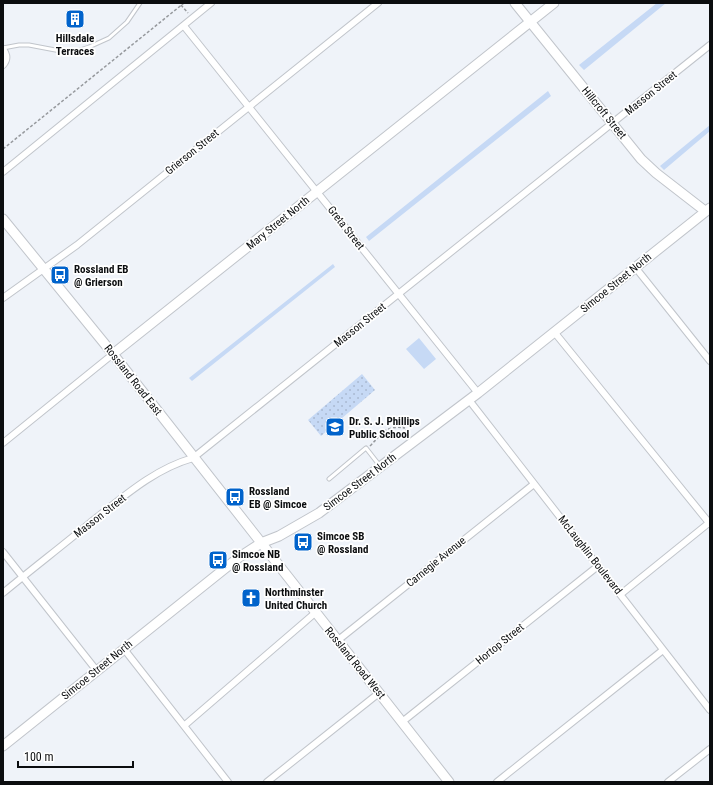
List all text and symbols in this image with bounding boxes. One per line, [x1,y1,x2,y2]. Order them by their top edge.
building icon: Hillsdale Terraces [64,8,86,30]
place label: Hillsdale Terraces [56,32,94,58]
street label: Masson Street [623,68,679,118]
street label: Hillcroft Street [579,84,629,142]
street label: Grierson Street [163,126,221,178]
street label: Mary Street North [244,194,312,252]
street label: Greta Street [325,204,367,252]
street label: Simcoe Street North [578,250,654,316]
place label: Rossland EB @ Grierson [74,263,128,289]
bus stop icon: Rossland EB @ Grierson [49,264,71,286]
street label: Masson Street [332,300,388,350]
street label: Rossland Road East [101,342,165,418]
place label: Dr. S. J. Phillips Public School [349,415,420,441]
school or university icon: Dr. S. J. Phillips Public School [324,416,346,438]
street label: Simcoe Street North [321,450,399,514]
place label: Rossland EB @ Simcoe [249,485,307,511]
bus stop icon: Rossland EB @ Simcoe [224,486,246,508]
street label: Masson Street [71,492,129,540]
street label: McLaughlin Boulevard [555,513,625,597]
place label: Simcoe SB @ Rossland [317,530,368,556]
bus stop icon: Simcoe SB @ Rossland [292,531,314,553]
street label: Carnegie Avenue [404,534,468,590]
place label: Simcoe NB @ Rossland [232,548,283,574]
bus stop icon: Simcoe NB @ Rossland [207,549,229,571]
place label: Northminster United Church [265,586,327,612]
church icon: Northminster United Church [240,587,262,609]
street label: Hortop Street [473,621,527,667]
street label: Rossland Road West [322,624,388,702]
street label: Simcoe Street North [59,637,135,703]
scale bar [18,743,133,769]
text: 100 m [24,750,54,764]

